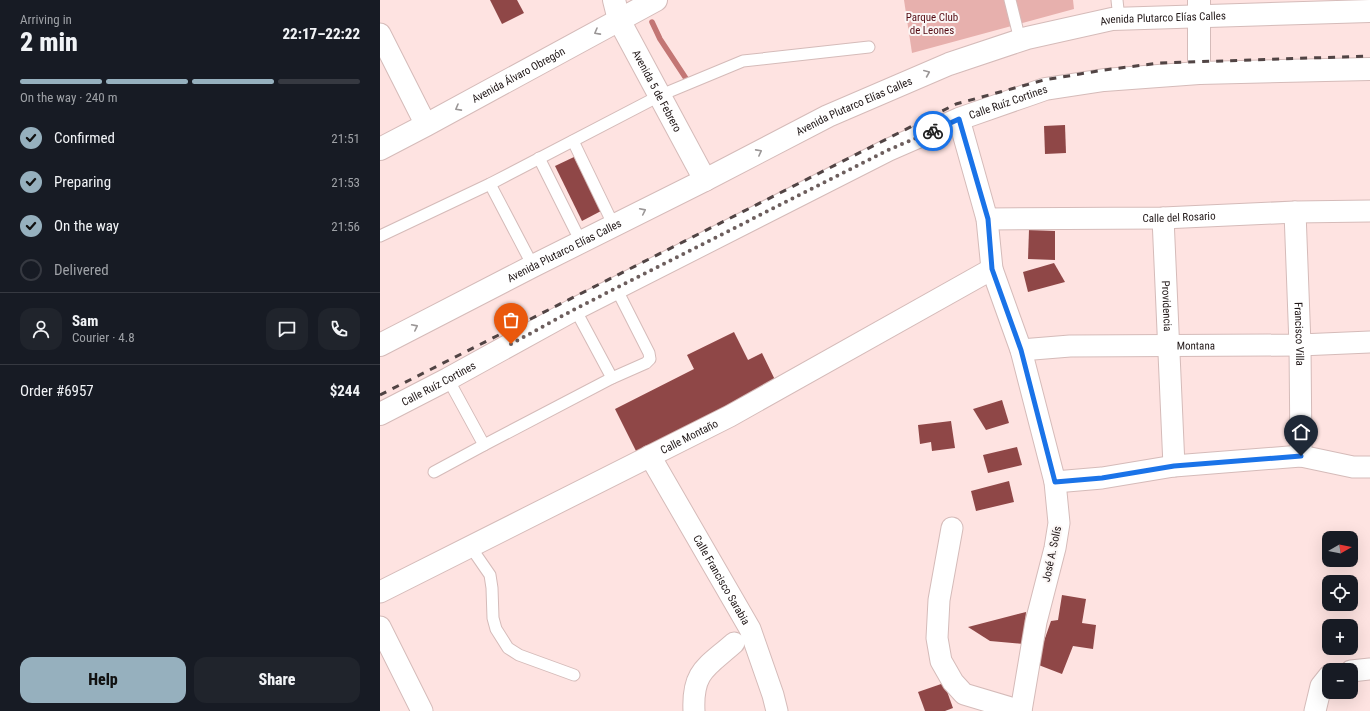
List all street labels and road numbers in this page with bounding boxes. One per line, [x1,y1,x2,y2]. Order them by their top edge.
street label: Avenida Plutarco Elías Calles [1099,9,1226,28]
street label: Avenida Álvaro Obregón [470,44,567,105]
street label: Avenida 5 de Febrero [630,48,685,134]
street label: Avenida Plutarco Elías Calles [794,74,914,138]
street label: Calle Ruíz Cortines [967,82,1049,122]
street label: Calle del Rosario [1142,209,1216,225]
street label: Avenida Plutarco Elías Calles [505,216,623,285]
street label: Providencia [1159,280,1175,332]
street label: Francisco Villa [1292,302,1307,366]
street label: Montana [1177,339,1215,352]
street label: Calle Ruíz Cortines [399,359,478,408]
street label: Calle Montaño [658,416,721,456]
street label: José A. Solís [1040,525,1064,583]
street label: Calle Francisco Sarabia [690,533,753,627]

